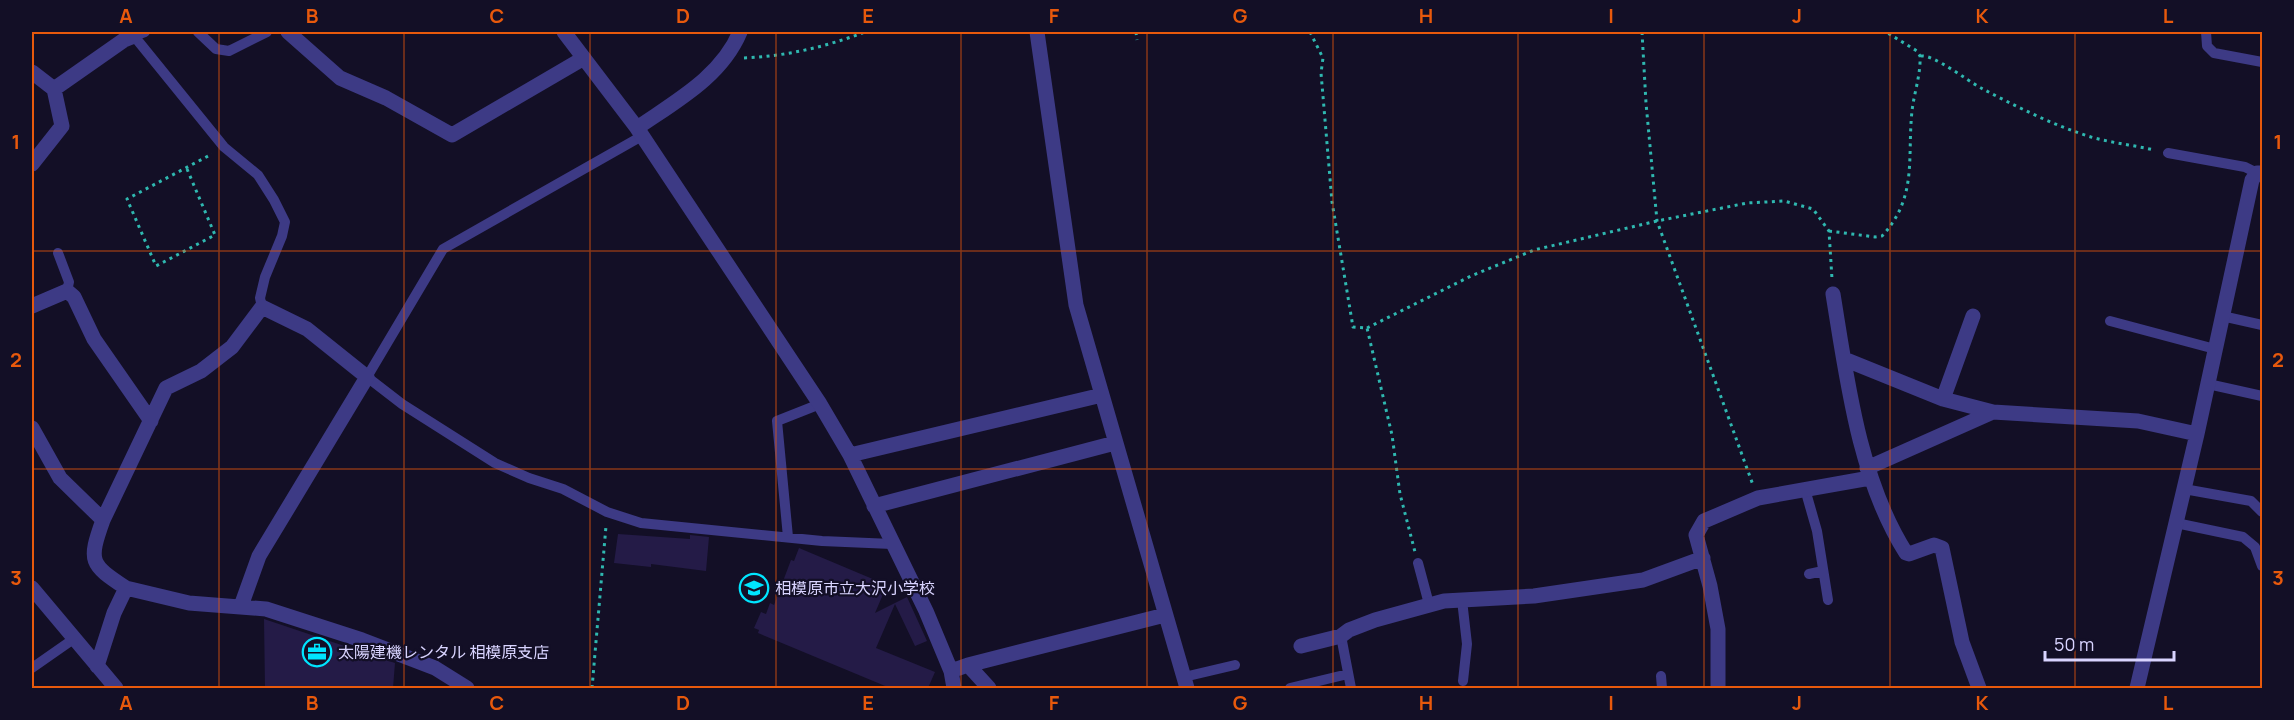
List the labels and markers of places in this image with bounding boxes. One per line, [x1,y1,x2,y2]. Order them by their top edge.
school or university icon: 相模原市立大沢小学校 [738,572,770,604]
place label: 相模原市立大沢小学校 [775,577,935,599]
office icon: 太陽建機レンタル 相模原支店 [301,636,333,668]
place label: 太陽建機レンタル 相模原支店 [338,641,549,663]

